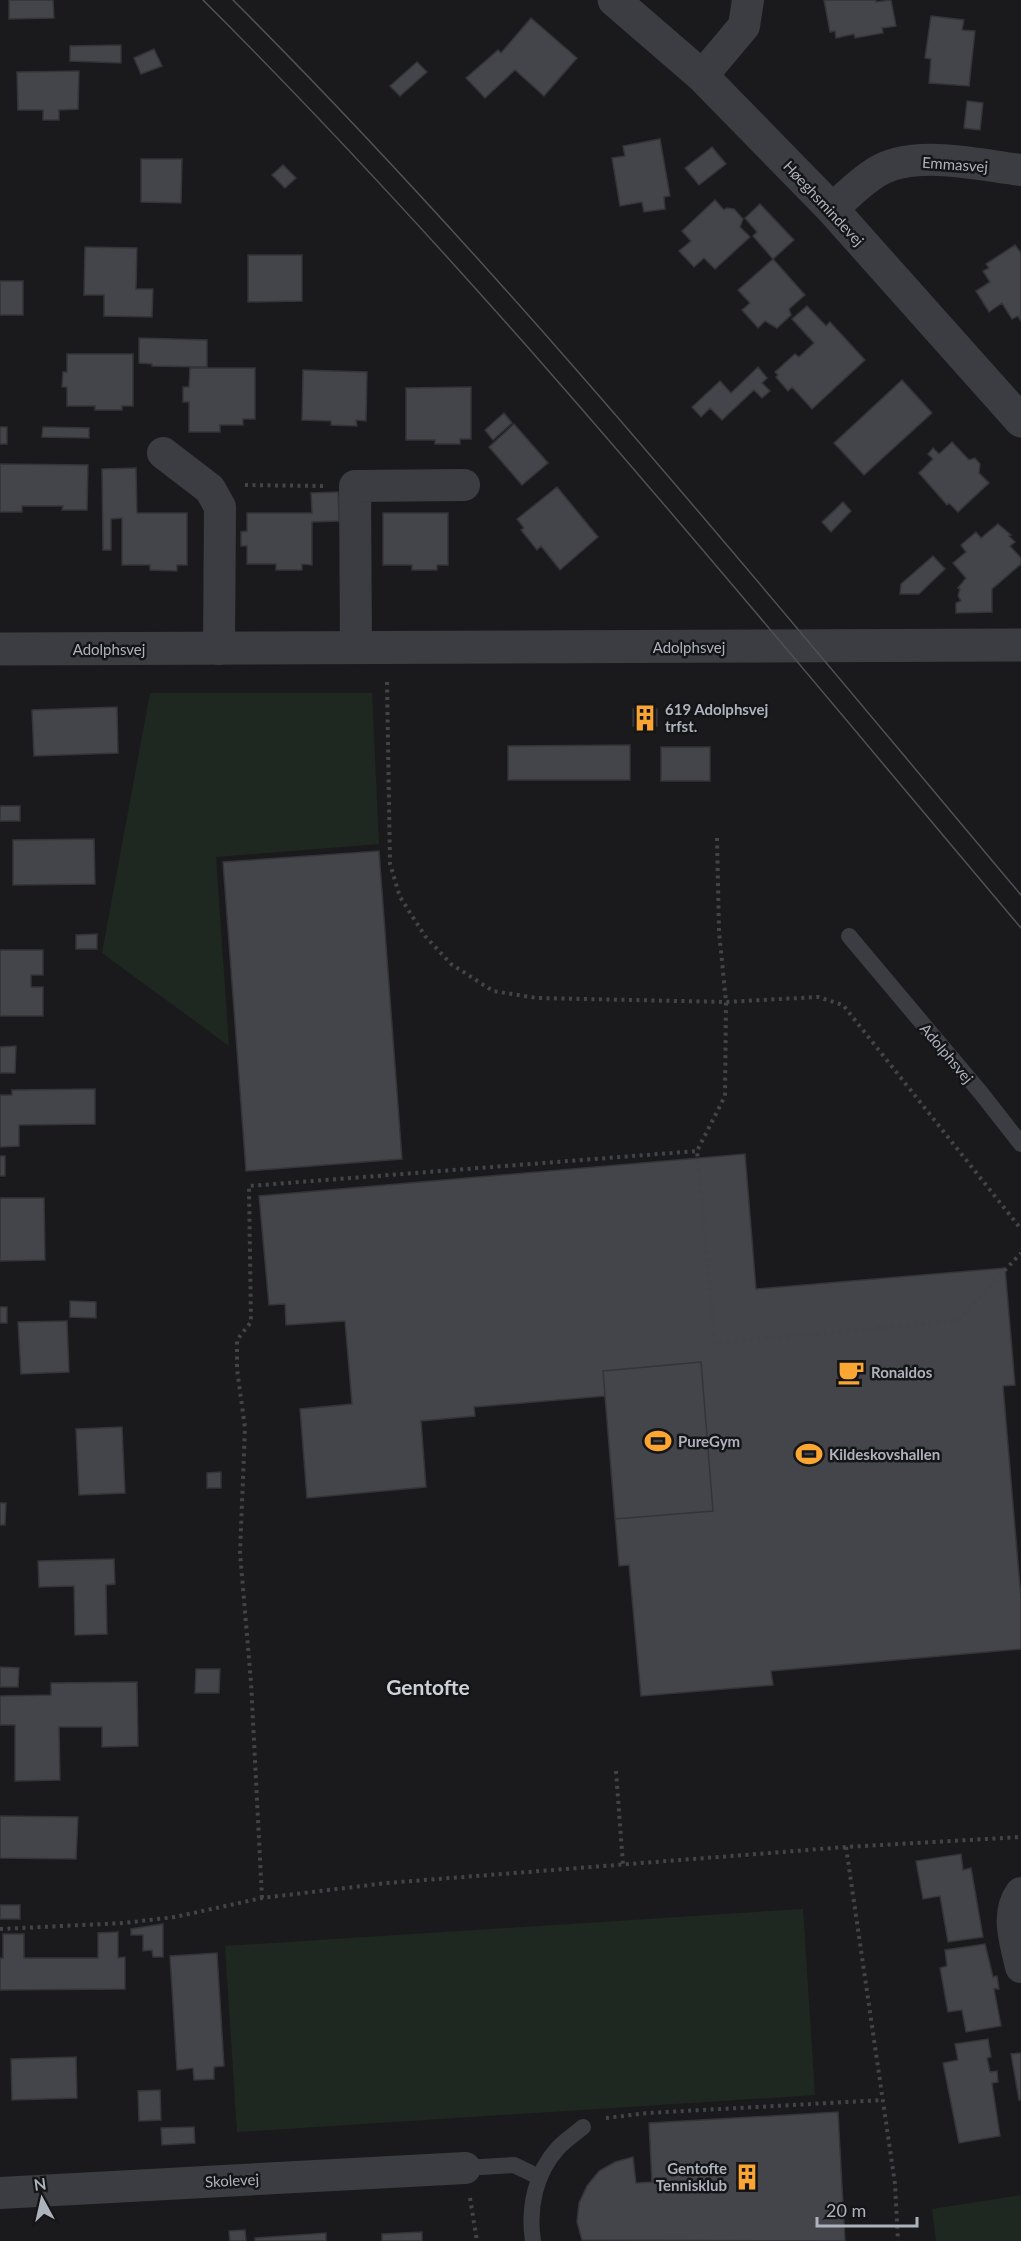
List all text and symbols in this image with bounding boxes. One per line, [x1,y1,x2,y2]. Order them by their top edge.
street label: Emmasvej [921,153,989,175]
street label: Høeghsmindevej [780,157,868,249]
street label: Adolphsvej [653,638,725,656]
street label: Adolphsvej [73,640,145,658]
place label: 619 Adolphsvej trfst. [665,700,768,735]
building icon: 619 Adolphsvej trfst. [630,703,660,733]
street label: Adolphsvej [917,1019,977,1087]
cafe icon: Ronaldos [836,1357,866,1387]
place label: Ronaldos [871,1363,933,1381]
sports icon: PureGym [643,1426,673,1456]
place label: PureGym [678,1432,740,1450]
sports icon: Kildeskovshallen [794,1439,824,1469]
place label: Kildeskovshallen [829,1445,940,1463]
district label: Gentofte [386,1674,470,1699]
place label: Gentofte Tennisklub [656,2159,727,2194]
building icon: Gentofte Tennisklub [732,2162,762,2192]
north arrow [12,2169,72,2229]
street label: Skolevej [205,2170,259,2190]
text: N [32,2173,47,2194]
scale bar [817,2190,918,2228]
text: 20 m [826,2199,866,2221]

